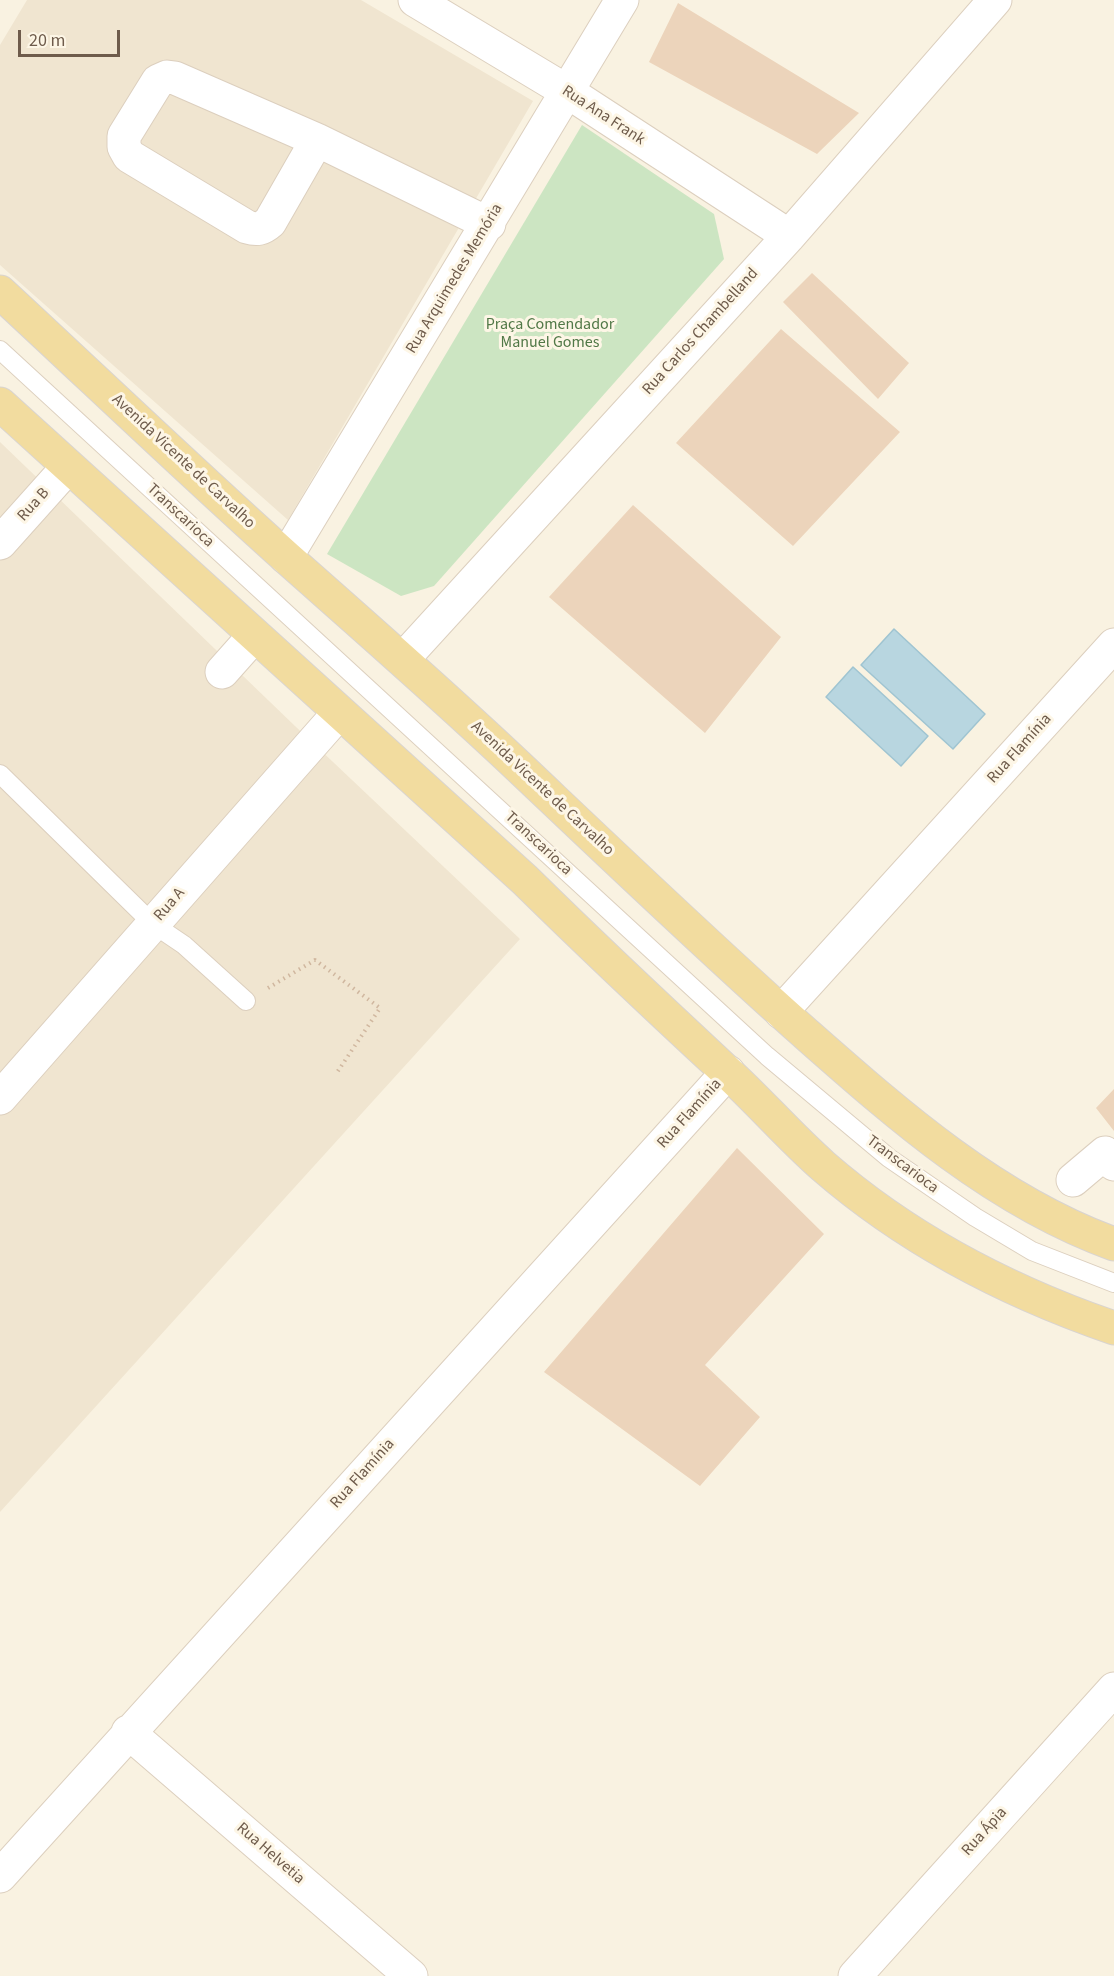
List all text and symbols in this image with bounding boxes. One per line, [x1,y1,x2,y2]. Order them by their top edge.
scale bar [21,18,123,56]
text: 20 m [29,28,65,53]
street label: Rua Ana Frank [558,82,648,150]
street label: Rua Arquimedes Memória [403,200,507,358]
street label: Rua Carlos Chambelland [639,265,763,399]
park label: Praça Comendador Manuel Gomes [486,315,614,353]
street label: Avenida Vicente de Carvalho [107,391,259,533]
street label: Transcarioca [142,480,218,552]
street label: Rua B [14,484,54,526]
street label: Rua Flamínia [984,710,1056,788]
street label: Avenida Vicente de Carvalho [466,718,618,860]
street label: Transcarioca [500,808,576,880]
street label: Rua A [150,884,190,926]
street label: Rua Flamínia [654,1075,726,1153]
street label: Transcarioca [862,1132,942,1198]
street label: Rua Flamínia [327,1435,399,1513]
street label: Rua Ápia [958,1804,1012,1860]
street label: Rua Helvetia [232,1819,308,1889]

